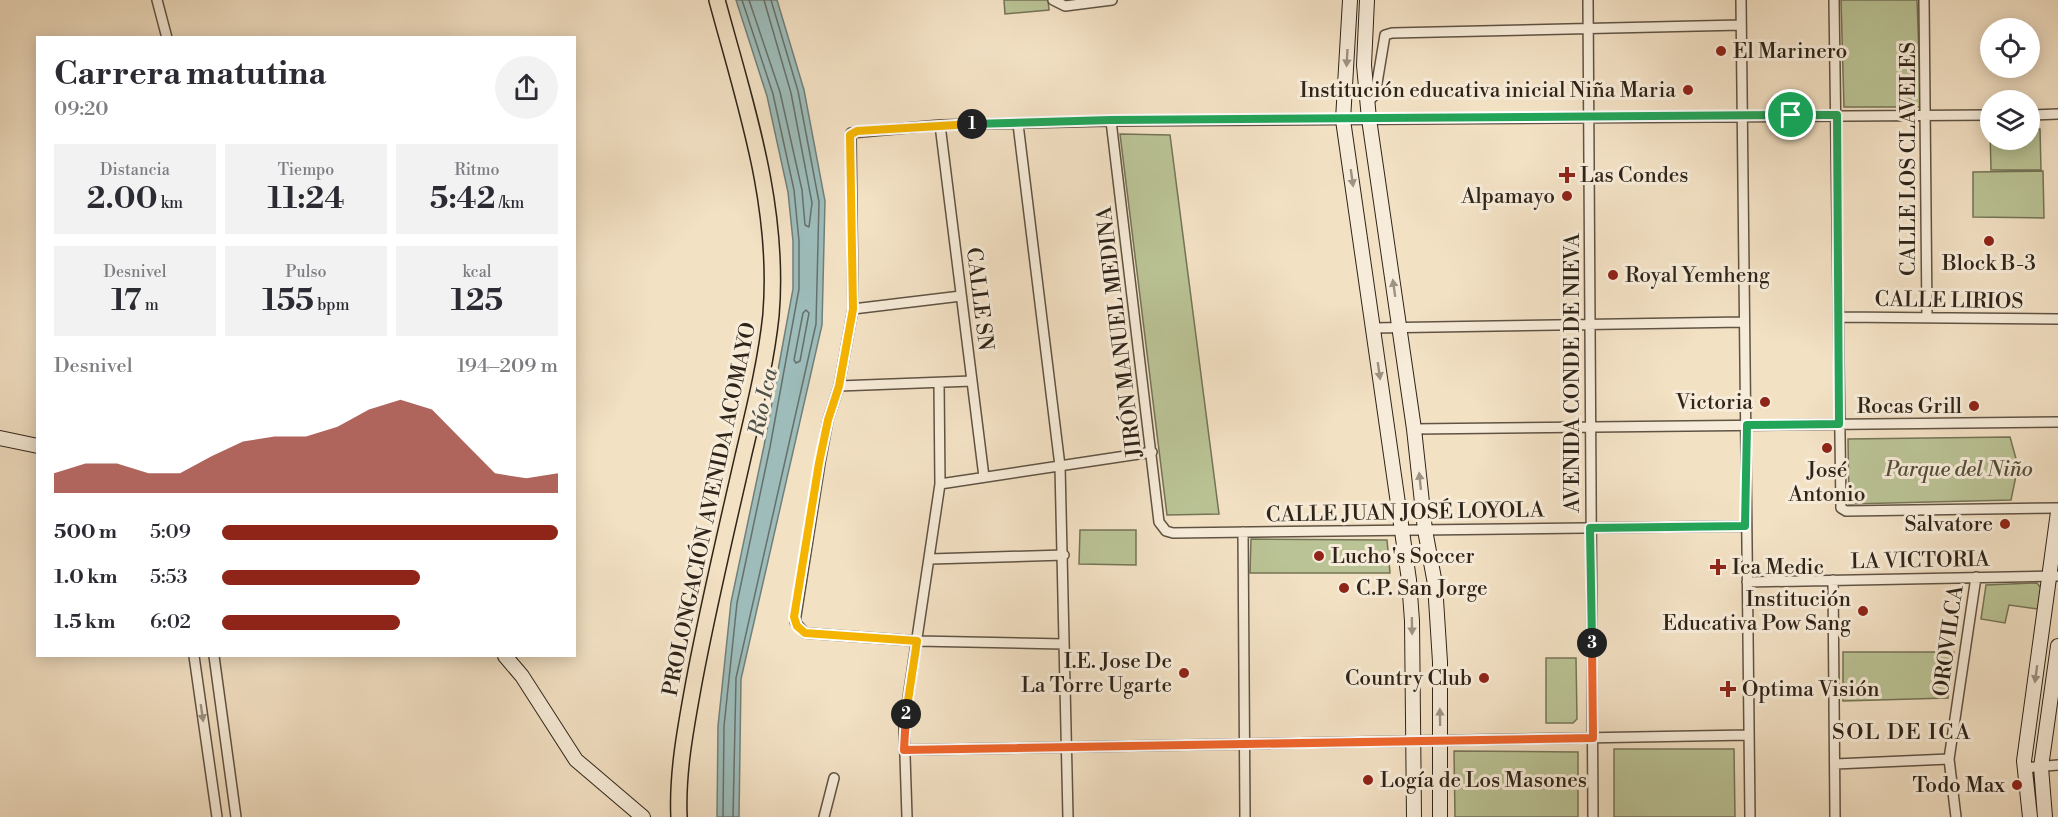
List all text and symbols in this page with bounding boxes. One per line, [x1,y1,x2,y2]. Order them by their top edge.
map controls [1980,18,2040,150]
button: locate [1980,18,2040,78]
place label: El Marinero [1733,39,1847,65]
street label: CALLE LOS CLAVELES [1896,42,1922,276]
marker: El Marinero [1714,44,1728,58]
one-way arrow [1342,49,1351,68]
text: Carrera matutina [54,54,326,95]
button: share [495,56,558,119]
place label: Institución educativa inicial Niña Maria [1300,78,1676,104]
marker: Institución educativa inicial Niña Maria [1681,83,1695,97]
pin [1765,89,1816,140]
button: layers [1980,90,2040,150]
text: 09:20 [54,97,109,122]
icon: arrive [1774,98,1807,131]
pin: 1 [957,109,987,139]
text: 1 [968,114,976,134]
text: Distancia [100,160,170,180]
text: Tiempo [278,160,334,180]
text: Ritmo [455,160,499,180]
place label: Las Condes [1580,163,1689,189]
marker: Las Condes [1558,166,1576,184]
one-way arrow [1347,168,1356,187]
text: 2.00 [87,180,157,218]
text: 11:24 [267,180,345,218]
text: 5:42 [430,180,495,218]
place label: Alpamayo [1460,184,1555,210]
marker: Alpamayo [1560,189,1574,203]
text: km [157,193,183,213]
text: /km [495,193,524,213]
street label: JIRÓN MANUEL MEDINA [1089,205,1148,460]
street label: AVENIDA CONDE DE NIEVA [1560,233,1586,514]
marker: Block B-3 [1982,234,1996,248]
street label: CALLE SN [960,246,998,353]
place label: Block B-3 [1941,251,2036,277]
text: Desnivel [104,262,166,282]
text: Pulso [286,262,326,282]
text: kcal [462,262,492,282]
place label: Royal Yemheng [1625,263,1770,289]
marker: Royal Yemheng [1606,268,1620,282]
one-way arrow [1390,278,1399,297]
text: 17 [111,282,142,320]
text: 155 [262,282,314,320]
text: 125 [451,282,503,320]
street label: CALLE LIRIOS [1874,287,2024,315]
text: m [142,295,159,315]
text: bpm [314,295,350,315]
street label: PROLONGACIÓN AVENIDA ACOMAYO [655,319,762,698]
text: Desnivel [54,354,133,379]
text: 194–209 m [457,354,558,379]
one-way arrow [1374,361,1383,380]
water label: Río Ica [743,365,784,440]
place label: Victoria [1675,390,1753,416]
place label: Rocas Grill [1857,394,1962,420]
marker: Victoria [1758,395,1772,409]
marker: Rocas Grill [1967,399,1981,413]
marker: José Antonio [1820,441,1834,455]
park label: Parque del Niño [1884,457,2033,483]
place label: José Antonio [1787,458,1866,508]
one-way arrow [1415,471,1424,490]
street label: CALLE JUAN JOSÉ LOYOLA [1266,496,1545,528]
place label: Salvatore [1904,512,1993,538]
marker: Salvatore [1998,517,2012,531]
text: 500 m [54,520,117,545]
text: 5:09 [150,520,191,545]
place label: Lucho's Soccer [1331,544,1475,570]
street label: LA VICTORIA [1850,547,1990,575]
marker: Lucho's Soccer [1312,549,1326,563]
place label: Ica Medic [1732,555,1824,581]
marker: Ica Medic [1709,558,1727,576]
text: 1.0 km [54,565,118,590]
text: 5:53 [150,565,188,590]
place label: C.P. San Jorge [1356,576,1488,602]
marker: C.P. San Jorge [1337,581,1351,595]
street label: OROVILCA [1928,583,1970,698]
place label: Institución Educativa Pow Sang [1662,587,1851,637]
marker: Institución Educativa Pow Sang [1856,604,1870,618]
text: 1.5 km [54,610,115,635]
text: 6:02 [150,610,191,635]
one-way arrow [1407,617,1417,636]
pin: 3 [1577,628,1607,658]
text: 3 [1587,633,1597,653]
place label: I.E. Jose De La Torre Ugarte [1021,649,1172,699]
one-way arrow [2031,665,2040,684]
marker: I.E. Jose De La Torre Ugarte [1177,666,1191,680]
place label: Country Club [1345,666,1472,692]
marker: Country Club [1477,671,1491,685]
place label: Optima Visión [1742,677,1880,703]
marker: Optima Visión [1719,680,1737,698]
pin: 2 [891,699,921,729]
one-way arrow [197,704,206,723]
text: 2 [901,704,911,724]
one-way arrow [1435,707,1445,726]
district label: SOL DE ICA [1832,719,1972,746]
place label: Logía de Los Masones [1380,768,1587,794]
marker: Logía de Los Masones [1361,773,1375,787]
place label: Todo Max [1912,773,2005,799]
marker: Todo Max [2010,778,2024,792]

